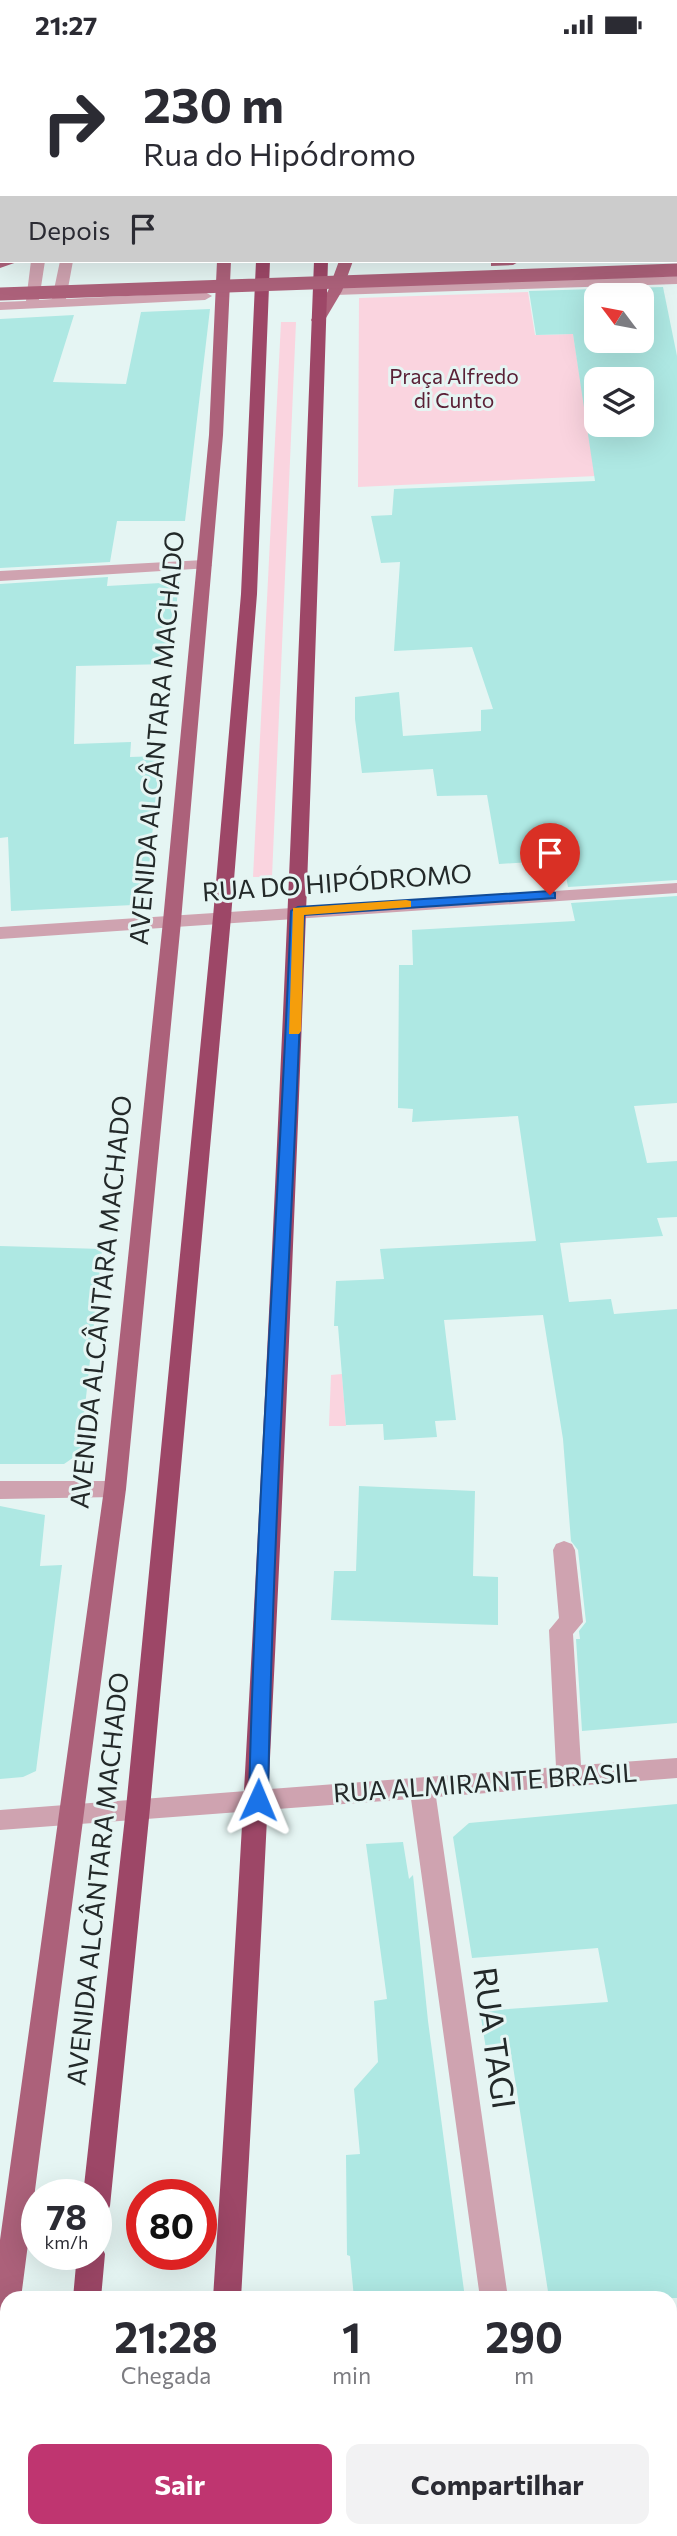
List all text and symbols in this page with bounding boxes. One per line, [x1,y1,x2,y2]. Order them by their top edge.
text: 21:27 [35,9,97,40]
text: 230 m [143,73,284,133]
icon: right [28,77,119,168]
text: Rua do Hipódromo [143,133,416,173]
icon: arrive [124,210,162,248]
text: Depois [28,214,110,245]
north arrow [584,283,654,353]
map controls [584,283,654,437]
park label: Praça Alfredo di Cunto [389,363,519,412]
button: layers [584,367,654,437]
street label: AVENIDA ALCÂNTARA MACHADO [122,530,189,946]
pin [520,823,580,895]
icon: arrive [531,834,569,872]
street label: RUA DO HIPÓDROMO [201,857,473,906]
street label: AVENIDA ALCÂNTARA MACHADO [62,1094,137,1510]
street label: AVENIDA ALCÂNTARA MACHADO [59,1671,134,2087]
street label: RUA ALMIRANTE BRASIL [332,1755,638,1808]
position arrow [221,1763,295,1837]
street label: RUA TAGI [466,1964,526,2111]
speed limit sign: 80 [126,2179,217,2270]
text: 78 [46,2194,87,2237]
text: km/h [45,2231,88,2253]
text: 21:28 [114,2310,218,2362]
text: 1 [342,2310,361,2362]
text: 290 [485,2310,563,2362]
text: Chegada [121,2361,211,2389]
text: min [332,2361,371,2389]
text: m [514,2361,534,2389]
button: Sair [28,2444,332,2524]
button: Compartilhar [346,2444,649,2524]

